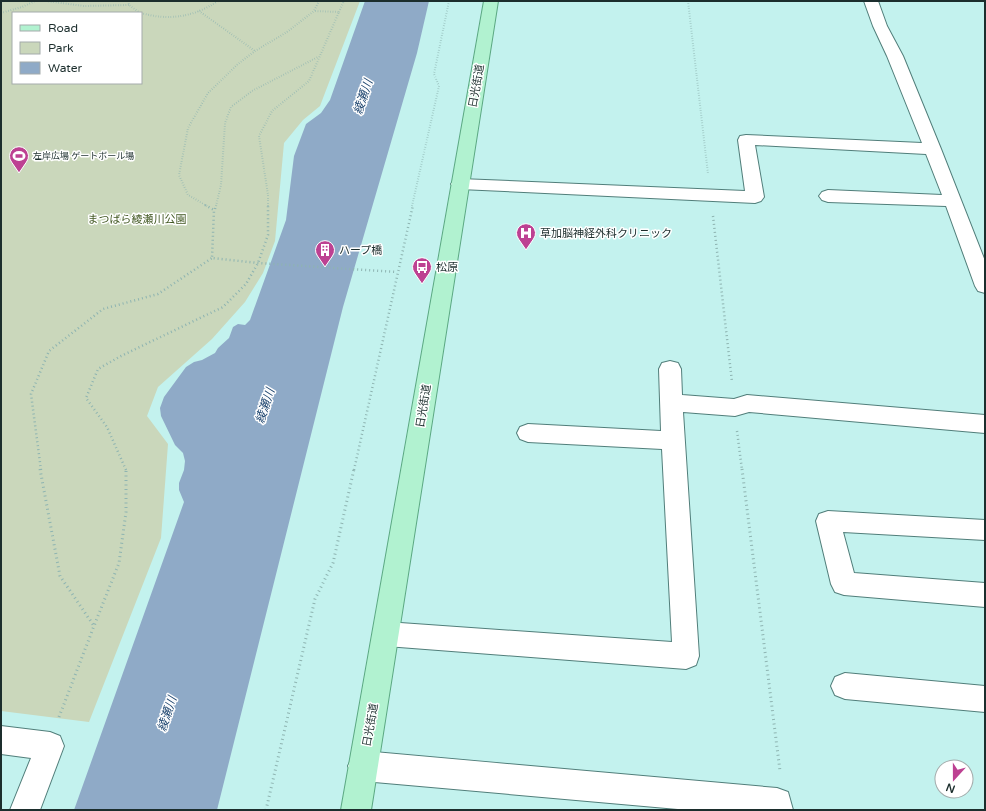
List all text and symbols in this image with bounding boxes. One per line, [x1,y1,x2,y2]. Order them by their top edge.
legend [12,12,142,84]
text: Road [48,21,78,35]
text: Park [48,41,74,55]
text: Water [48,61,83,75]
street label: 日光街道 [466,63,487,109]
water label: 綾瀬川 [351,76,376,116]
sports icon: 左岸広場 ゲートボール場 [8,145,30,173]
place label: 左岸広場 ゲートボール場 [33,151,134,162]
park label: まつばら綾瀬川公園 [88,213,187,226]
hospital icon: 草加脳神経外科クリニック [515,222,537,250]
place label: 草加脳神経外科クリニック [540,227,672,240]
building icon: ハープ橋 [314,239,336,267]
place label: ハープ橋 [339,244,382,257]
bus stop icon: 松原 [411,256,433,284]
place label: 松原 [436,261,458,274]
street label: 日光街道 [414,383,433,429]
water label: 綾瀬川 [253,385,278,425]
water label: 綾瀬川 [155,693,180,733]
street label: 日光街道 [360,702,381,748]
north arrow [934,759,974,799]
text: N [944,780,957,796]

